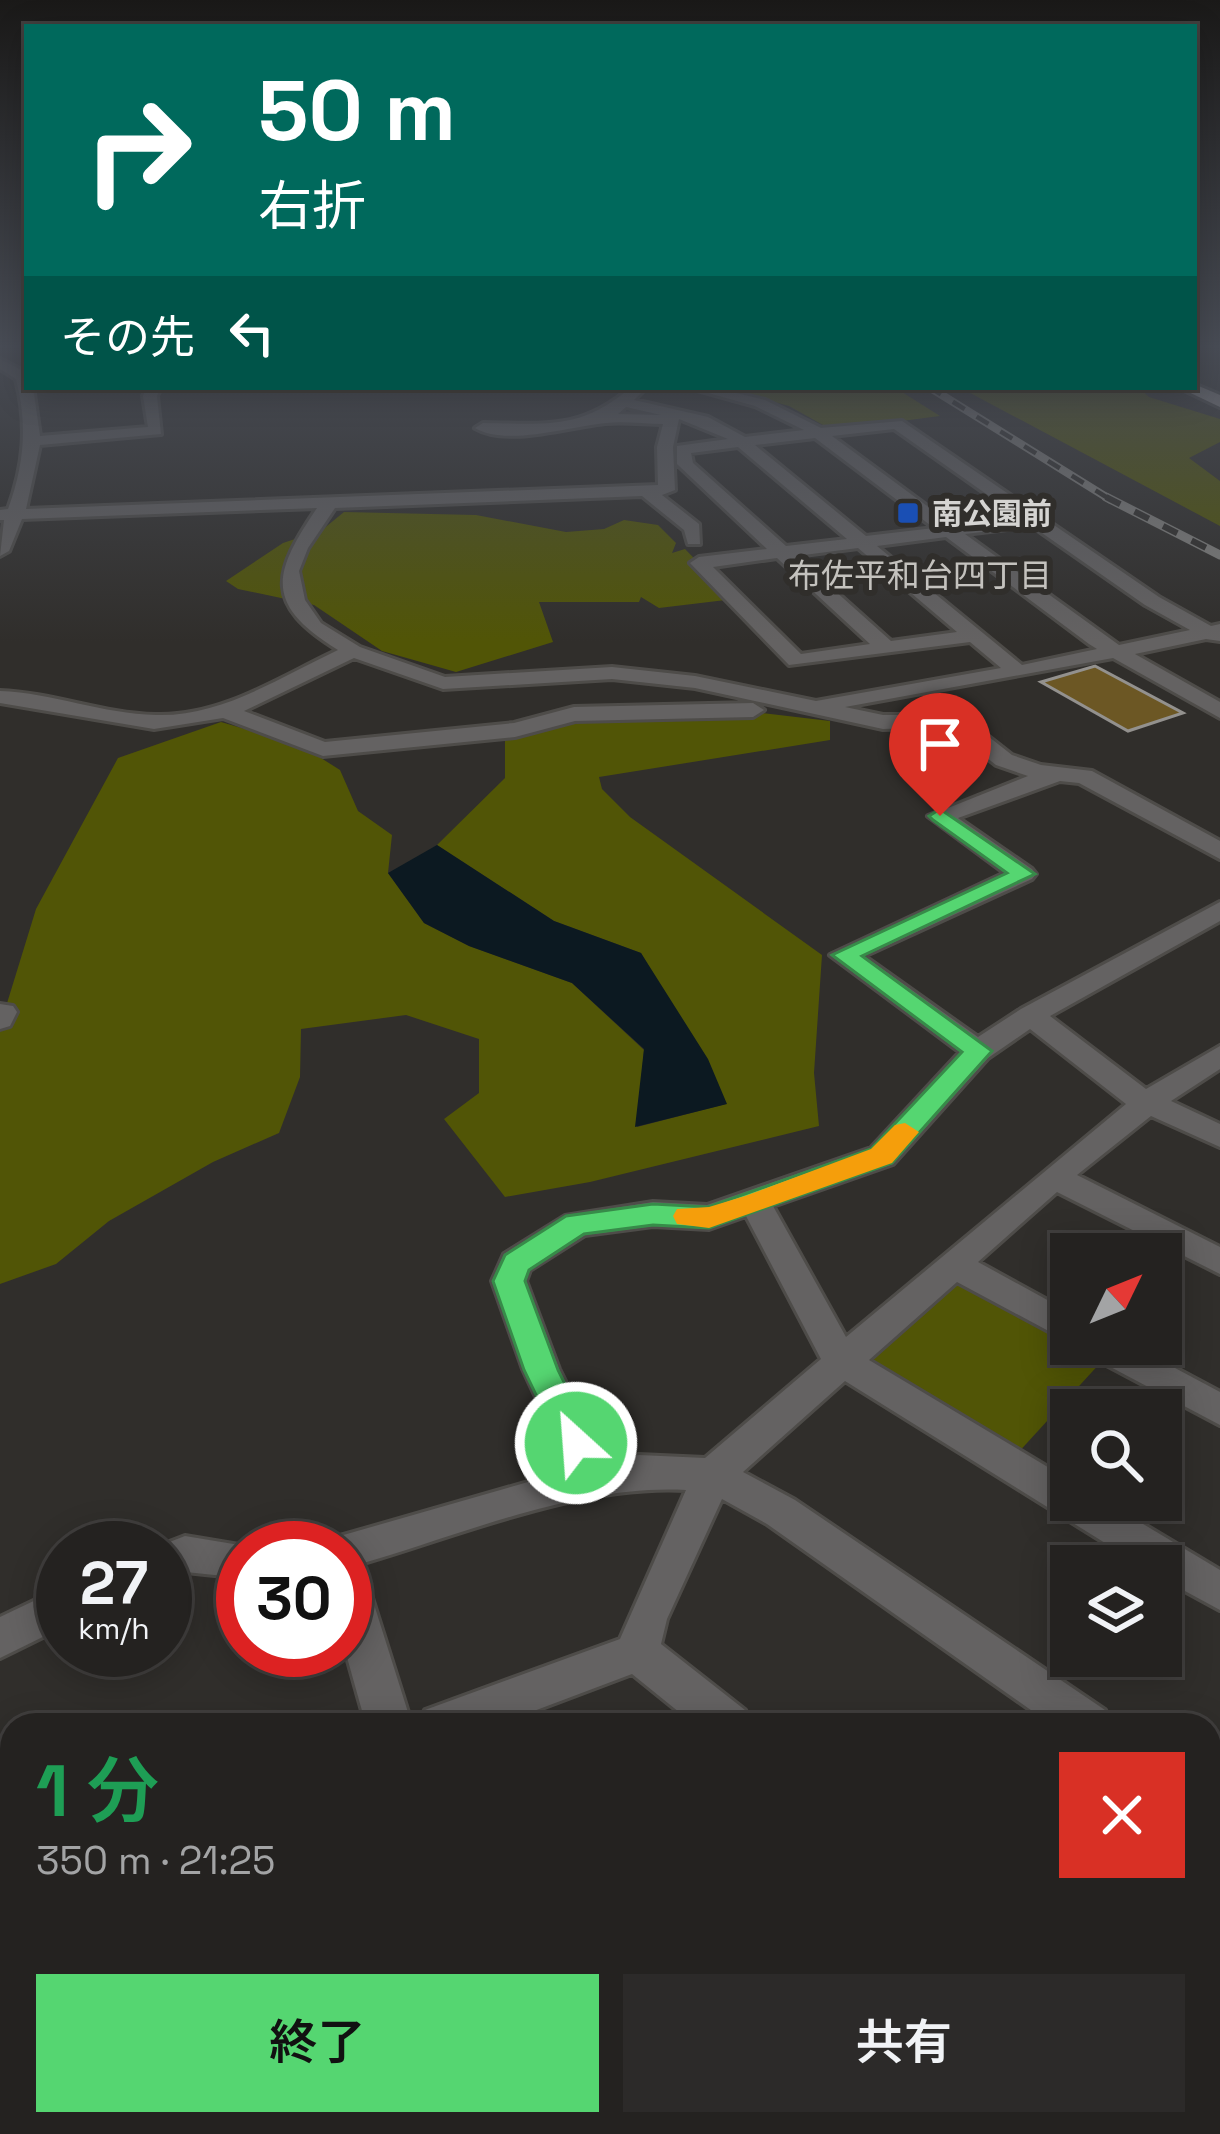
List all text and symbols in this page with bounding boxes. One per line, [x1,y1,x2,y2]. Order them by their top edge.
text: 50 m [258,57,456,165]
icon: right [60,72,216,228]
text: 右折 [258,172,366,241]
icon: left [219,300,285,366]
text: その先 [60,309,195,366]
place label: 南公園前 [932,494,1052,533]
marker: 南公園前 [895,500,921,526]
district label: 布佐平和台四丁目 [788,555,1052,597]
pin [889,693,991,816]
icon: arrive [907,711,973,777]
north arrow [1050,1233,1182,1365]
map controls [1050,1233,1182,1677]
position arrow [513,1380,639,1506]
button: search [1050,1389,1182,1521]
speed limit sign: 30 [216,1521,372,1677]
text: 27 [80,1545,148,1622]
button: layers [1050,1545,1182,1677]
text: km/h [78,1609,150,1648]
text: 1 分 [36,1745,159,1837]
button: close [1059,1752,1185,1878]
text: 350 m · 21:25 [36,1836,275,1885]
button: 終了 [36,1974,599,2112]
button: 共有 [623,1974,1185,2112]

